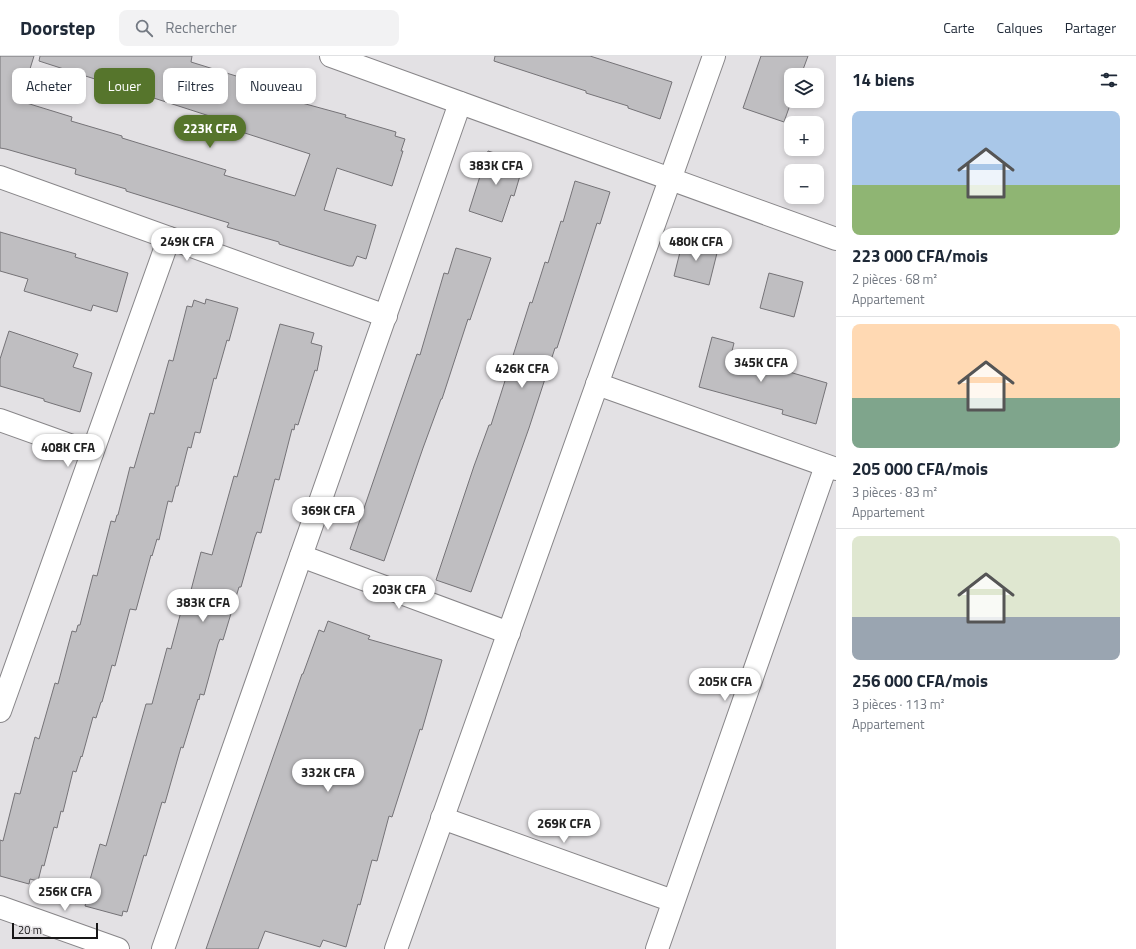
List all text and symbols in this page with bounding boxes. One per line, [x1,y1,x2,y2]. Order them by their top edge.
search box [119,10,399,46]
text: Doorstep [20,13,95,42]
text: Rechercher [165,16,237,39]
icon: search [133,17,155,39]
text: Carte [943,17,975,38]
text: Calques [997,17,1043,38]
text: Partager [1065,17,1116,38]
text: 14 biens [852,67,915,93]
chip: Acheter [12,68,86,104]
chip: Louer [94,68,155,104]
chip: Filtres [163,68,228,104]
chip: Nouveau [236,68,316,104]
map controls [784,68,824,204]
button: layers [784,68,824,108]
icon: filters [1098,69,1120,91]
pin: 223K CFA [169,115,251,149]
button: + [784,116,824,156]
text: 223K CFA [183,118,237,138]
icon: home [950,137,1022,209]
pin: 383K CFA [455,152,537,186]
text: 383K CFA [469,155,523,175]
button: − [784,164,824,204]
pin: 249K CFA [146,228,228,262]
pin: 480K CFA [655,228,737,262]
text: 249K CFA [160,231,214,251]
text: 480K CFA [669,231,723,251]
text: 223 000 CFA/mois [852,243,988,269]
text: 2 pièces · 68 m² [852,269,937,289]
text: Appartement [852,289,925,309]
pin: 345K CFA [720,349,802,383]
icon: home [950,350,1022,422]
text: 345K CFA [734,352,788,372]
pin: 426K CFA [481,355,563,389]
text: 426K CFA [495,358,549,378]
pin: 408K CFA [27,434,109,468]
text: 408K CFA [41,437,95,457]
text: 205 000 CFA/mois [852,456,988,482]
text: 3 pièces · 83 m² [852,482,937,502]
pin: 369K CFA [287,497,369,531]
text: 369K CFA [301,500,355,520]
text: Appartement [852,502,925,522]
icon: home [950,562,1022,634]
pin: 203K CFA [358,576,440,610]
text: 203K CFA [372,579,426,599]
pin: 383K CFA [162,589,244,623]
text: 383K CFA [176,592,230,612]
pin: 205K CFA [684,668,766,702]
text: 256 000 CFA/mois [852,668,988,694]
text: 205K CFA [698,671,752,691]
text: 3 pièces · 113 m² [852,694,944,714]
text: Appartement [852,714,925,734]
pin: 332K CFA [287,759,369,793]
text: 332K CFA [301,762,355,782]
pin: 269K CFA [523,810,605,844]
text: 269K CFA [537,813,591,833]
pin: 256K CFA [24,878,106,912]
text: 256K CFA [38,881,92,901]
scale bar [12,921,98,940]
text: 20 m [18,922,42,938]

